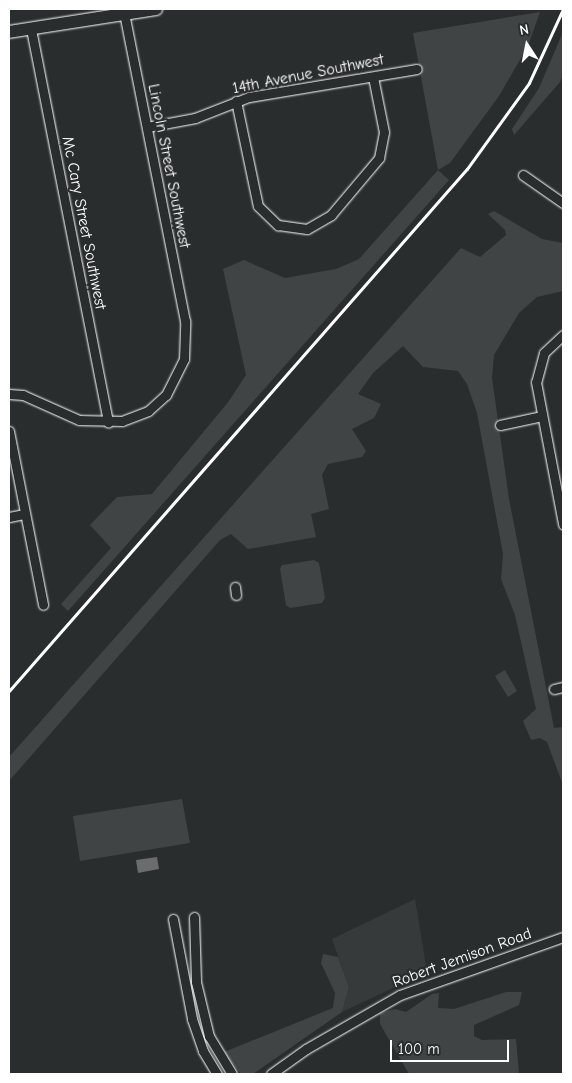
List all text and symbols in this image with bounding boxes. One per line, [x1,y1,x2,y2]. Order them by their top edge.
north arrow [502,20,552,70]
text: N [518,21,530,39]
street label: 14th Avenue Southwest [231,50,385,98]
street label: Lincoln Street Southwest [144,82,194,250]
street label: Mc Cary Street Southwest [58,135,110,311]
street label: Robert Jemison Road [390,924,534,992]
scale bar [392,1030,511,1062]
text: 100 m [398,1040,440,1058]

